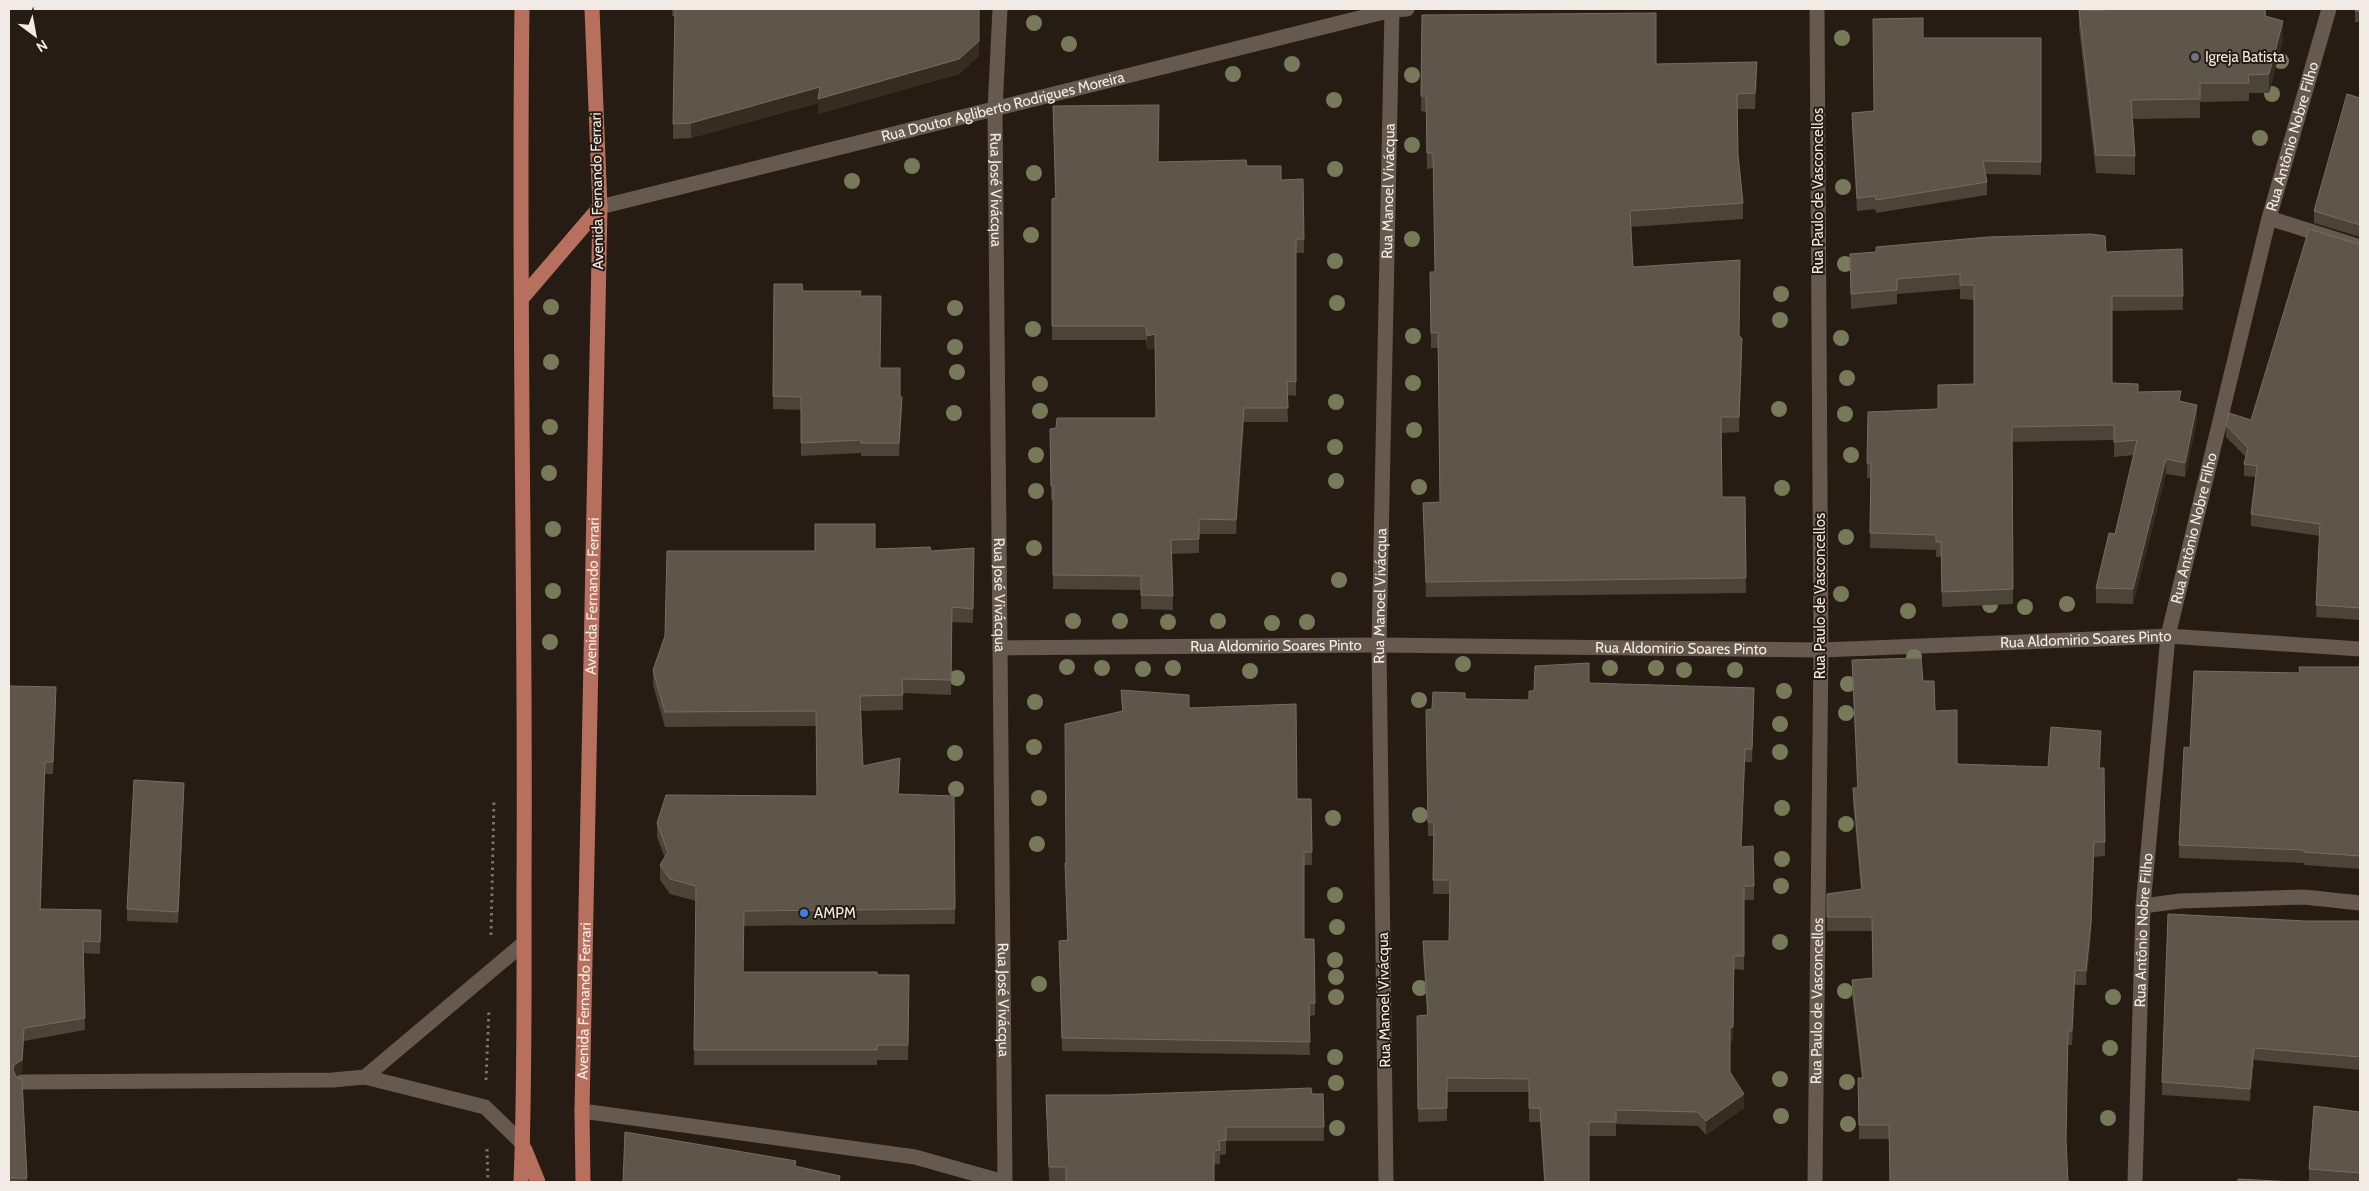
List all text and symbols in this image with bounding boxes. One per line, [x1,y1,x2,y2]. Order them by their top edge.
north arrow [10,10,60,60]
text: N [33,36,51,56]
place label: Igreja Batista [2205,48,2286,66]
marker: Igreja Batista [2189,51,2201,63]
street label: Rua Antônio Nobre Filho [2262,60,2322,213]
street label: Rua Doutor Agliberto Rodrigues Moreira [879,68,1127,146]
street label: Rua Paulo de Vasconcellos [1809,108,1827,274]
street label: Avenida Fernando Ferrari [587,112,607,270]
street label: Rua Manoel Vivácqua [1378,122,1399,259]
street label: Rua José Vivácqua [986,133,1005,248]
street label: Rua Antônio Nobre Filho [2167,451,2221,606]
street label: Rua Paulo de Vasconcellos [1811,513,1829,679]
street label: Avenida Fernando Ferrari [582,517,603,675]
street label: Rua Manoel Vivácqua [1370,527,1390,664]
street label: Rua José Vivácqua [990,538,1009,653]
street label: Rua Aldomirio Soares Pinto [2000,627,2172,652]
street label: Rua Aldomirio Soares Pinto [1190,636,1362,655]
street label: Rua Aldomirio Soares Pinto [1595,638,1767,658]
street label: Rua Antônio Nobre Filho [2131,852,2157,1008]
place label: AMPM [814,904,856,922]
marker: AMPM [798,907,810,919]
street label: Rua Paulo de Vasconcellos [1807,918,1827,1084]
street label: Avenida Fernando Ferrari [574,922,595,1080]
street label: Rua Manoel Vivácqua [1374,931,1394,1068]
street label: Rua José Vivácqua [994,943,1013,1058]

